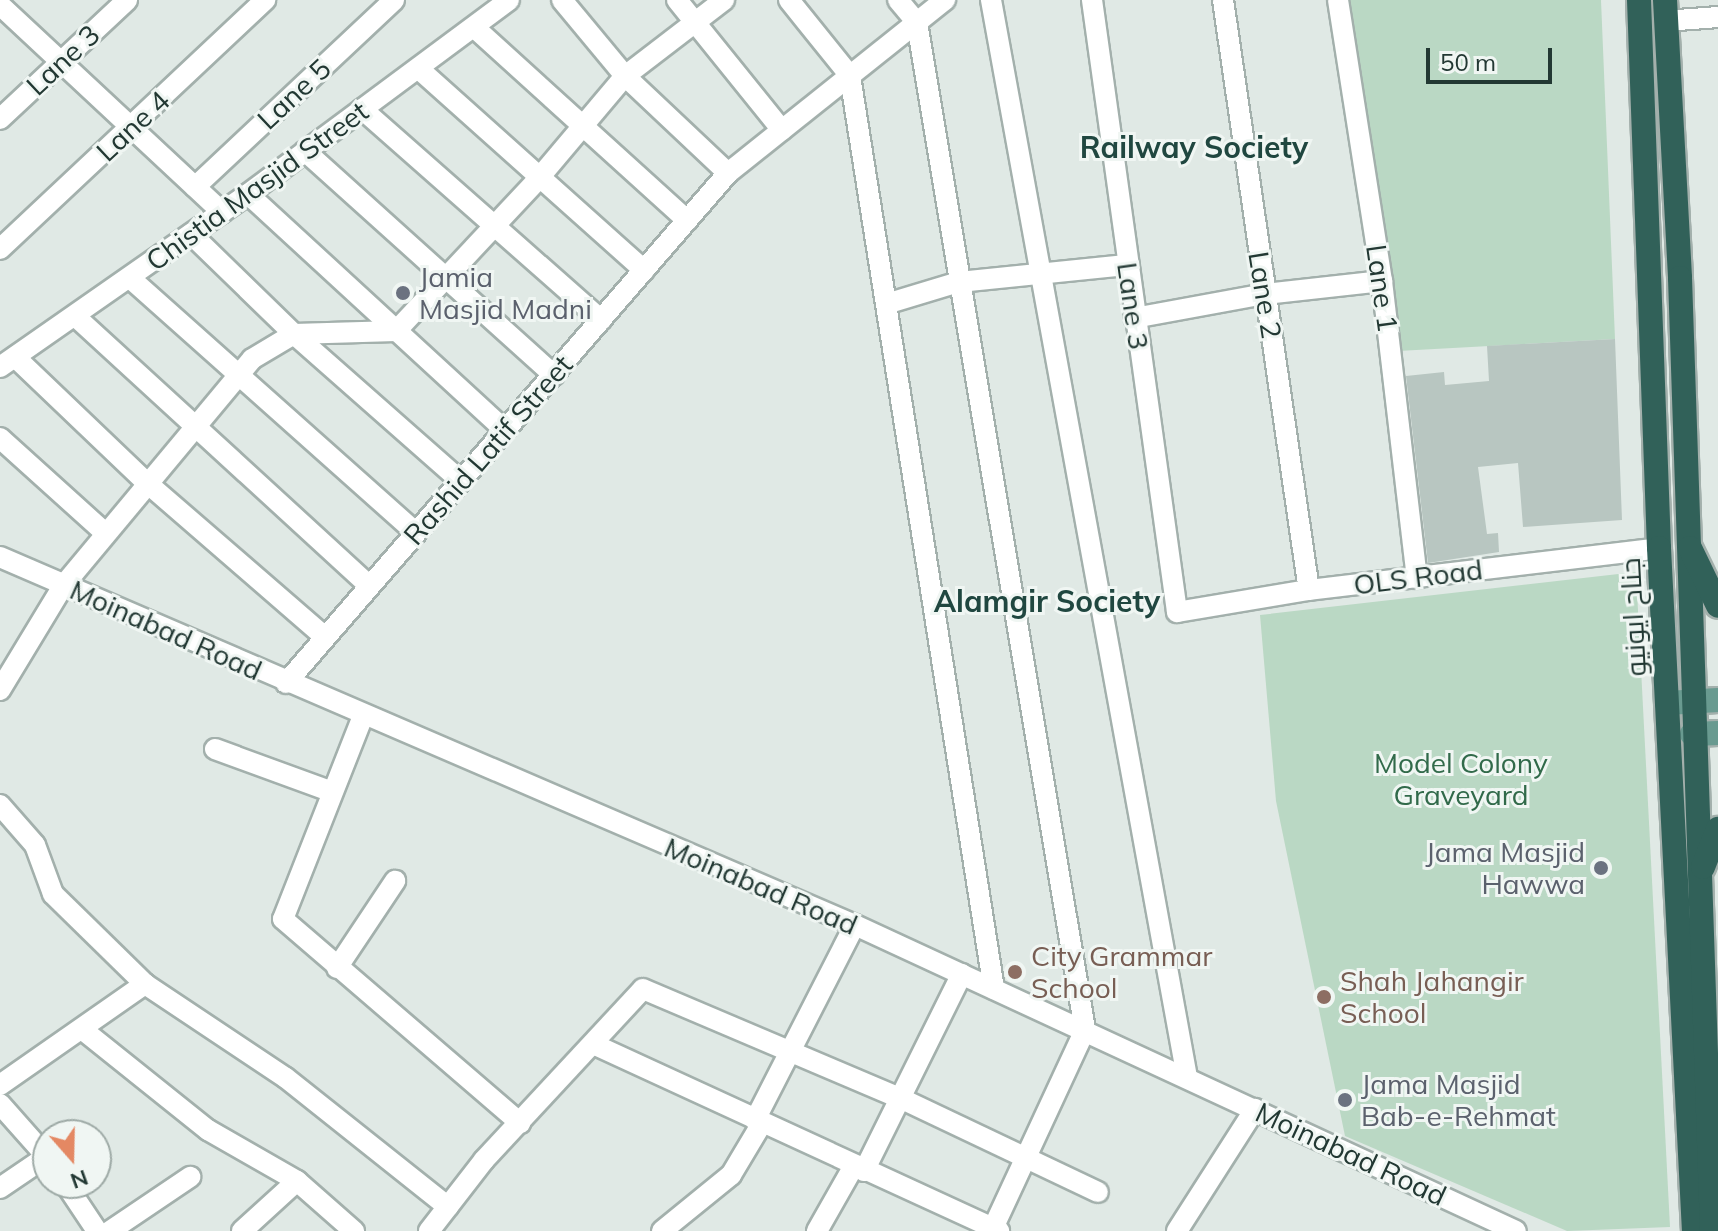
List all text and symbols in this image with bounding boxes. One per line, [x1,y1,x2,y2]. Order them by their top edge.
street label: Lane 3 [19,18,107,102]
scale bar [1430,32,1556,82]
text: 50 m [1440,47,1496,77]
street label: Lane 5 [250,52,338,136]
street label: Lane 4 [89,84,177,168]
street label: Chistia Masjid Street [139,94,375,278]
district label: Railway Society [1080,129,1308,165]
street label: Lane 1 [1359,242,1405,334]
street label: Lane 2 [1242,249,1288,341]
place label: Jamia Masjid Madni [419,260,592,326]
street label: Lane 3 [1110,260,1156,352]
marker: Jamia Masjid Madni [394,284,412,302]
street label: Rashid Latif Street [397,348,579,552]
street label: OLS Road [1352,552,1484,602]
street label: جناح ایونیو [1613,557,1653,677]
street label: Moinabad Road [65,573,267,687]
district label: Alamgir Society [934,583,1160,619]
park label: Model Colony Graveyard [1374,746,1548,812]
street label: Moinabad Road [660,830,862,942]
place label: Jama Masjid Hawwa [1425,835,1585,901]
marker: Jama Masjid Hawwa [1592,859,1610,877]
place label: City Grammar School [1031,939,1212,1005]
marker: City Grammar School [1006,963,1024,981]
place label: Shah Jahangir School [1340,964,1524,1030]
marker: Shah Jahangir School [1315,988,1333,1006]
place label: Jama Masjid Bab-e-Rehmat [1361,1067,1556,1133]
marker: Jama Masjid Bab-e-Rehmat [1336,1091,1354,1109]
street label: Moinabad Road [1250,1095,1452,1213]
north arrow [32,1119,112,1199]
text: N [67,1164,92,1196]

